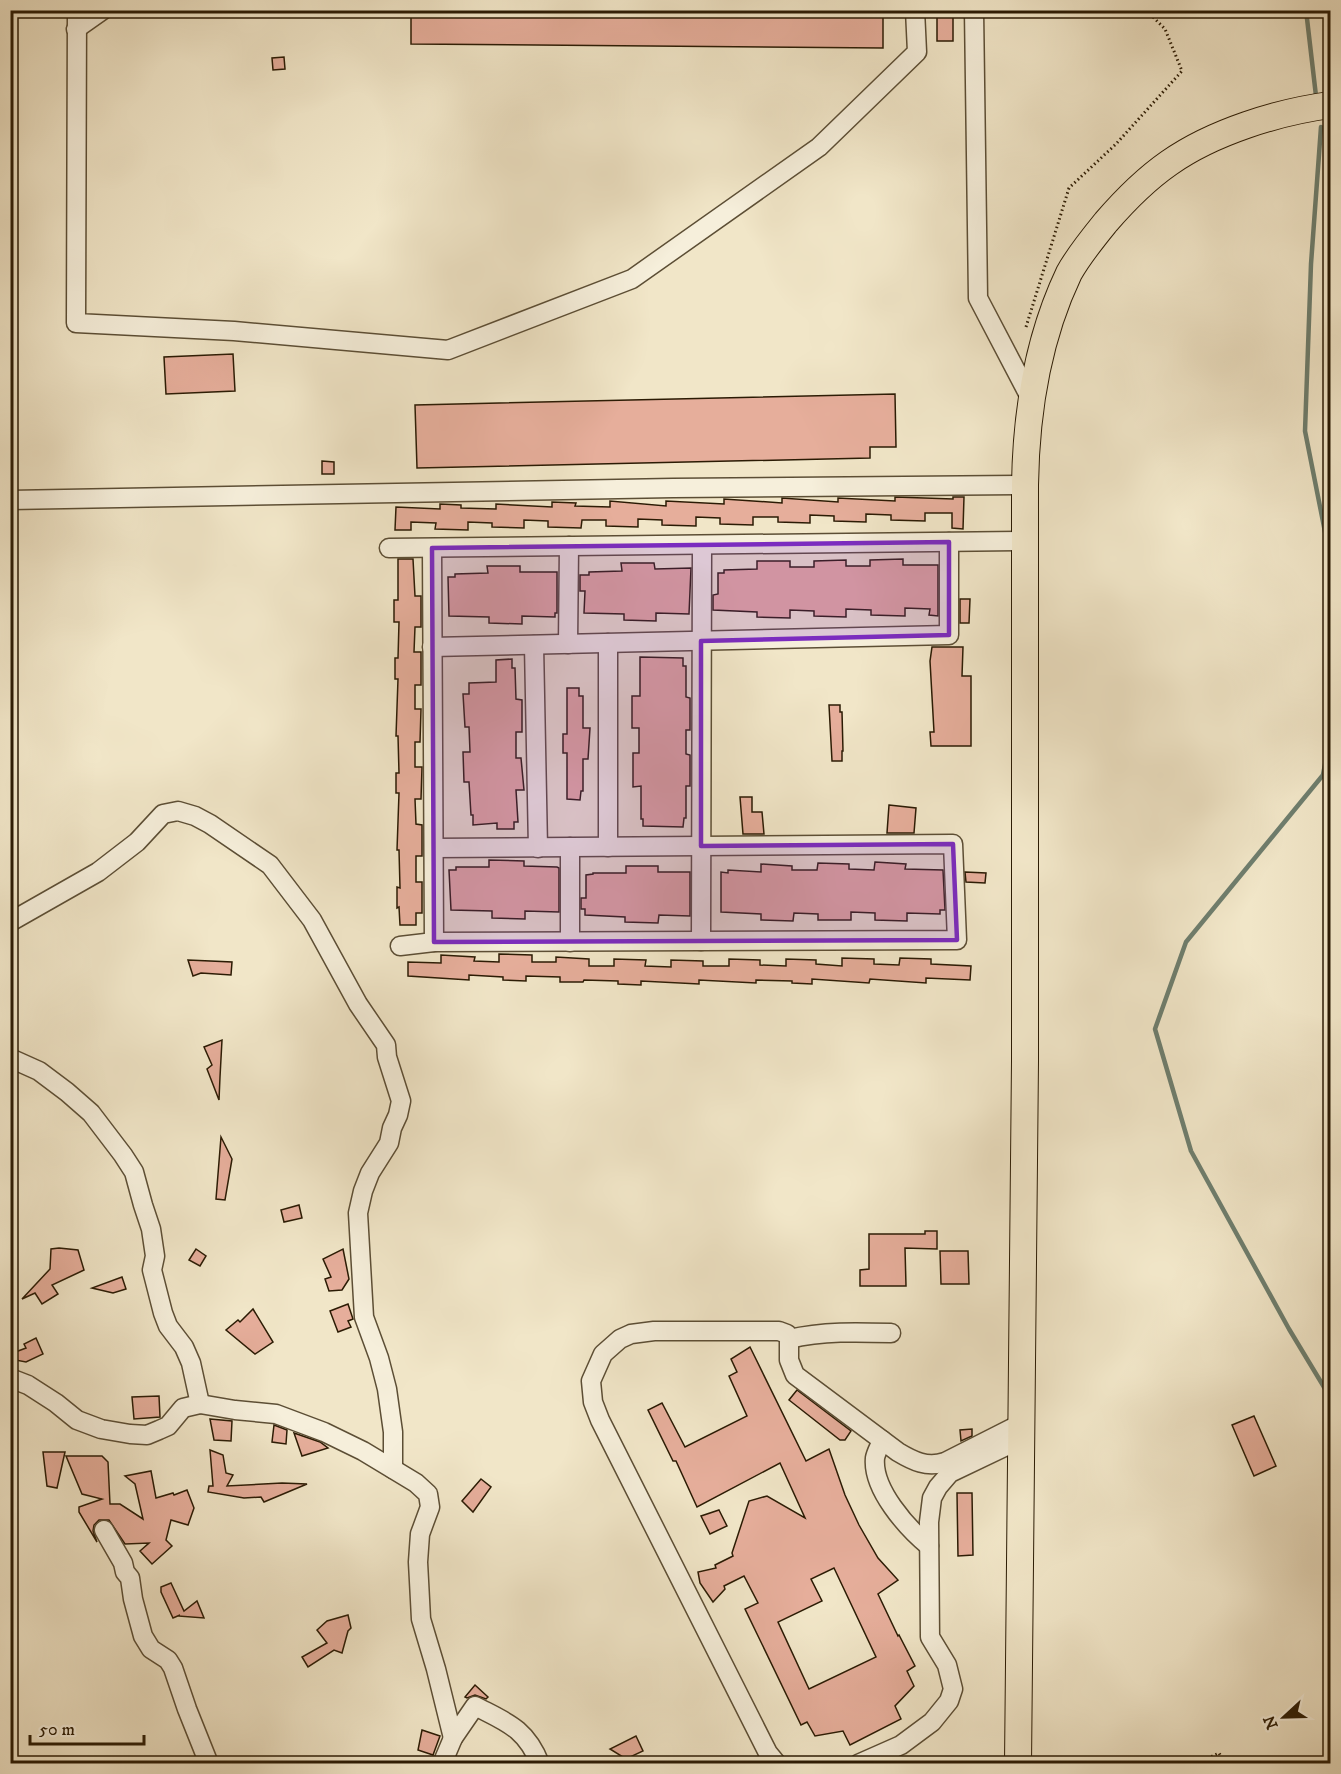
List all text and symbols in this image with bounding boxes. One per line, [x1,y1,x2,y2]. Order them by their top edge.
north arrow [1254,1687,1314,1747]
scale bar [30,1708,144,1746]
text: N [1259,1712,1283,1732]
text: 50 m [39,1719,75,1741]

